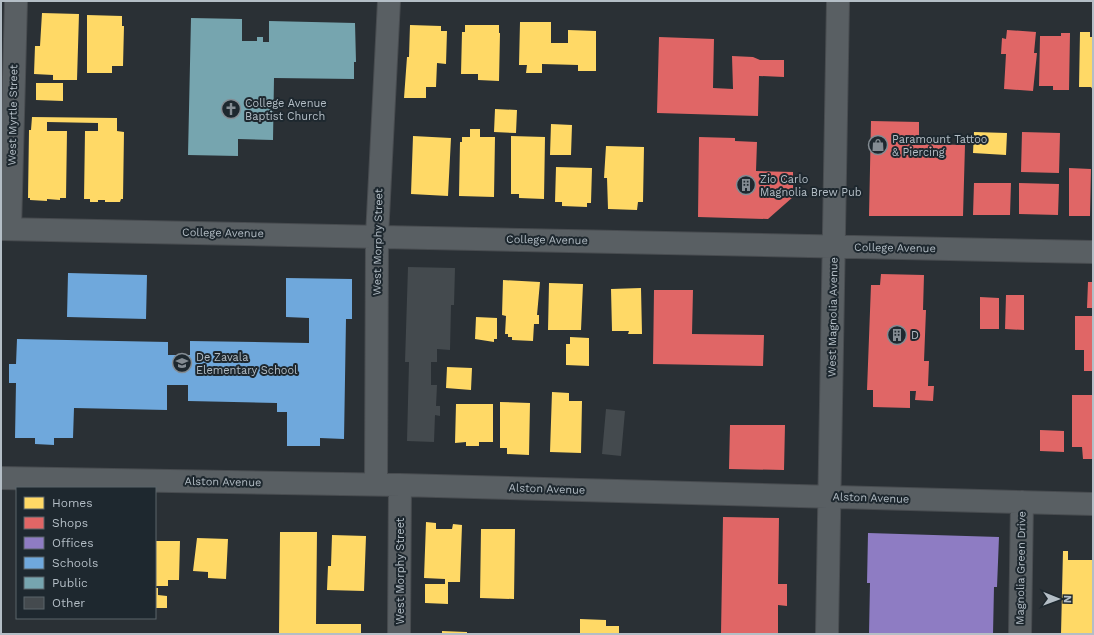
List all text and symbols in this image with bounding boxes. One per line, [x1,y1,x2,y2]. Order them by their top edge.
street label: West Myrtle Street [6,64,20,166]
place label: College Avenue Baptist Church [245,97,327,123]
church icon: College Avenue Baptist Church [220,98,242,120]
place label: Paramount Tattoo & Piercing [892,133,987,159]
shop icon: Paramount Tattoo & Piercing [867,134,889,156]
place label: Zio Carlo Magnolia Brew Pub [760,173,862,199]
building icon: Zio Carlo Magnolia Brew Pub [735,174,757,196]
street label: West Morphy Street [371,188,385,296]
street label: College Avenue [182,226,264,240]
street label: College Avenue [506,233,588,247]
street label: College Avenue [854,241,936,255]
street label: West Magnolia Avenue [825,257,841,377]
building icon: D [886,324,908,346]
place label: D [911,329,919,342]
place label: De Zavala Elementary School [196,351,298,377]
school or university icon: De Zavala Elementary School [171,352,193,374]
street label: Alston Avenue [185,475,261,489]
street label: Alston Avenue [508,481,586,497]
legend [16,487,156,619]
street label: Alston Avenue [832,490,910,506]
text: Homes [52,496,93,510]
street label: Magnolia Green Drive [1014,511,1028,625]
text: Shops [52,516,88,530]
street label: West Morphy Street [394,517,407,624]
text: Offices [52,536,94,550]
text: Schools [52,556,98,570]
text: Public [52,576,88,590]
north arrow [1038,579,1078,619]
text: N [1061,595,1074,603]
text: Other [52,596,85,610]

